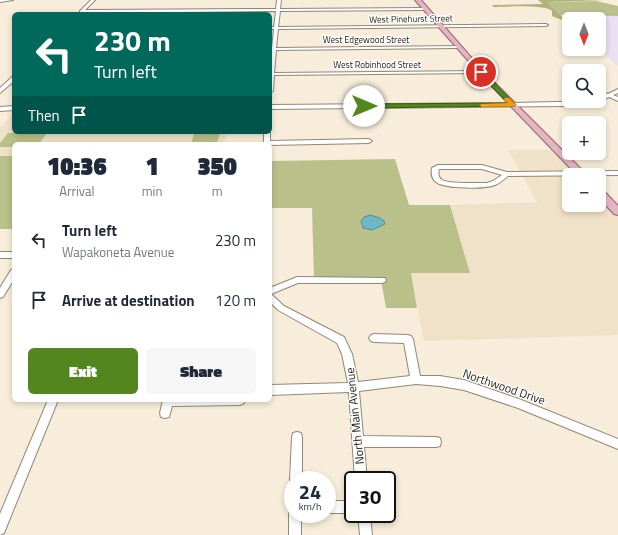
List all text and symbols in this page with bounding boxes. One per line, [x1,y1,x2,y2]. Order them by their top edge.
street label: West Pinehurst Street [369,11,454,26]
north arrow [562,12,606,56]
map controls [562,12,606,212]
text: 230 m [94,19,171,62]
icon: left [28,28,80,80]
street label: West Edgewood Street [323,33,410,46]
pin [464,55,498,89]
text: Turn left [94,58,157,85]
street label: West Robinhood Street [333,58,422,71]
icon: arrive [470,61,492,83]
button: search [562,64,606,108]
position arrow [343,85,385,127]
text: Then [28,104,60,127]
icon: arrive [68,104,90,126]
button: + [562,116,606,160]
text: 10:36 [47,148,107,184]
text: 1 [145,148,159,184]
text: 350 [197,148,237,184]
button: − [562,168,606,212]
text: Arrival [59,181,94,201]
text: min [142,181,162,201]
text: m [212,181,223,201]
text: Turn left [62,219,117,242]
icon: left [28,229,50,251]
text: 230 m [215,229,256,252]
text: Wapakoneta Avenue [62,242,174,262]
icon: arrive [28,289,50,311]
text: Arrive at destination [62,289,195,312]
text: 120 m [215,289,256,312]
button: Exit [28,348,138,394]
button: Share [146,348,256,394]
street label: Northwood Drive [460,364,548,410]
street label: North Main Avenue [340,367,369,465]
speed limit sign: 30 [344,471,396,523]
text: 24 [299,476,321,507]
text: km/h [299,499,321,514]

